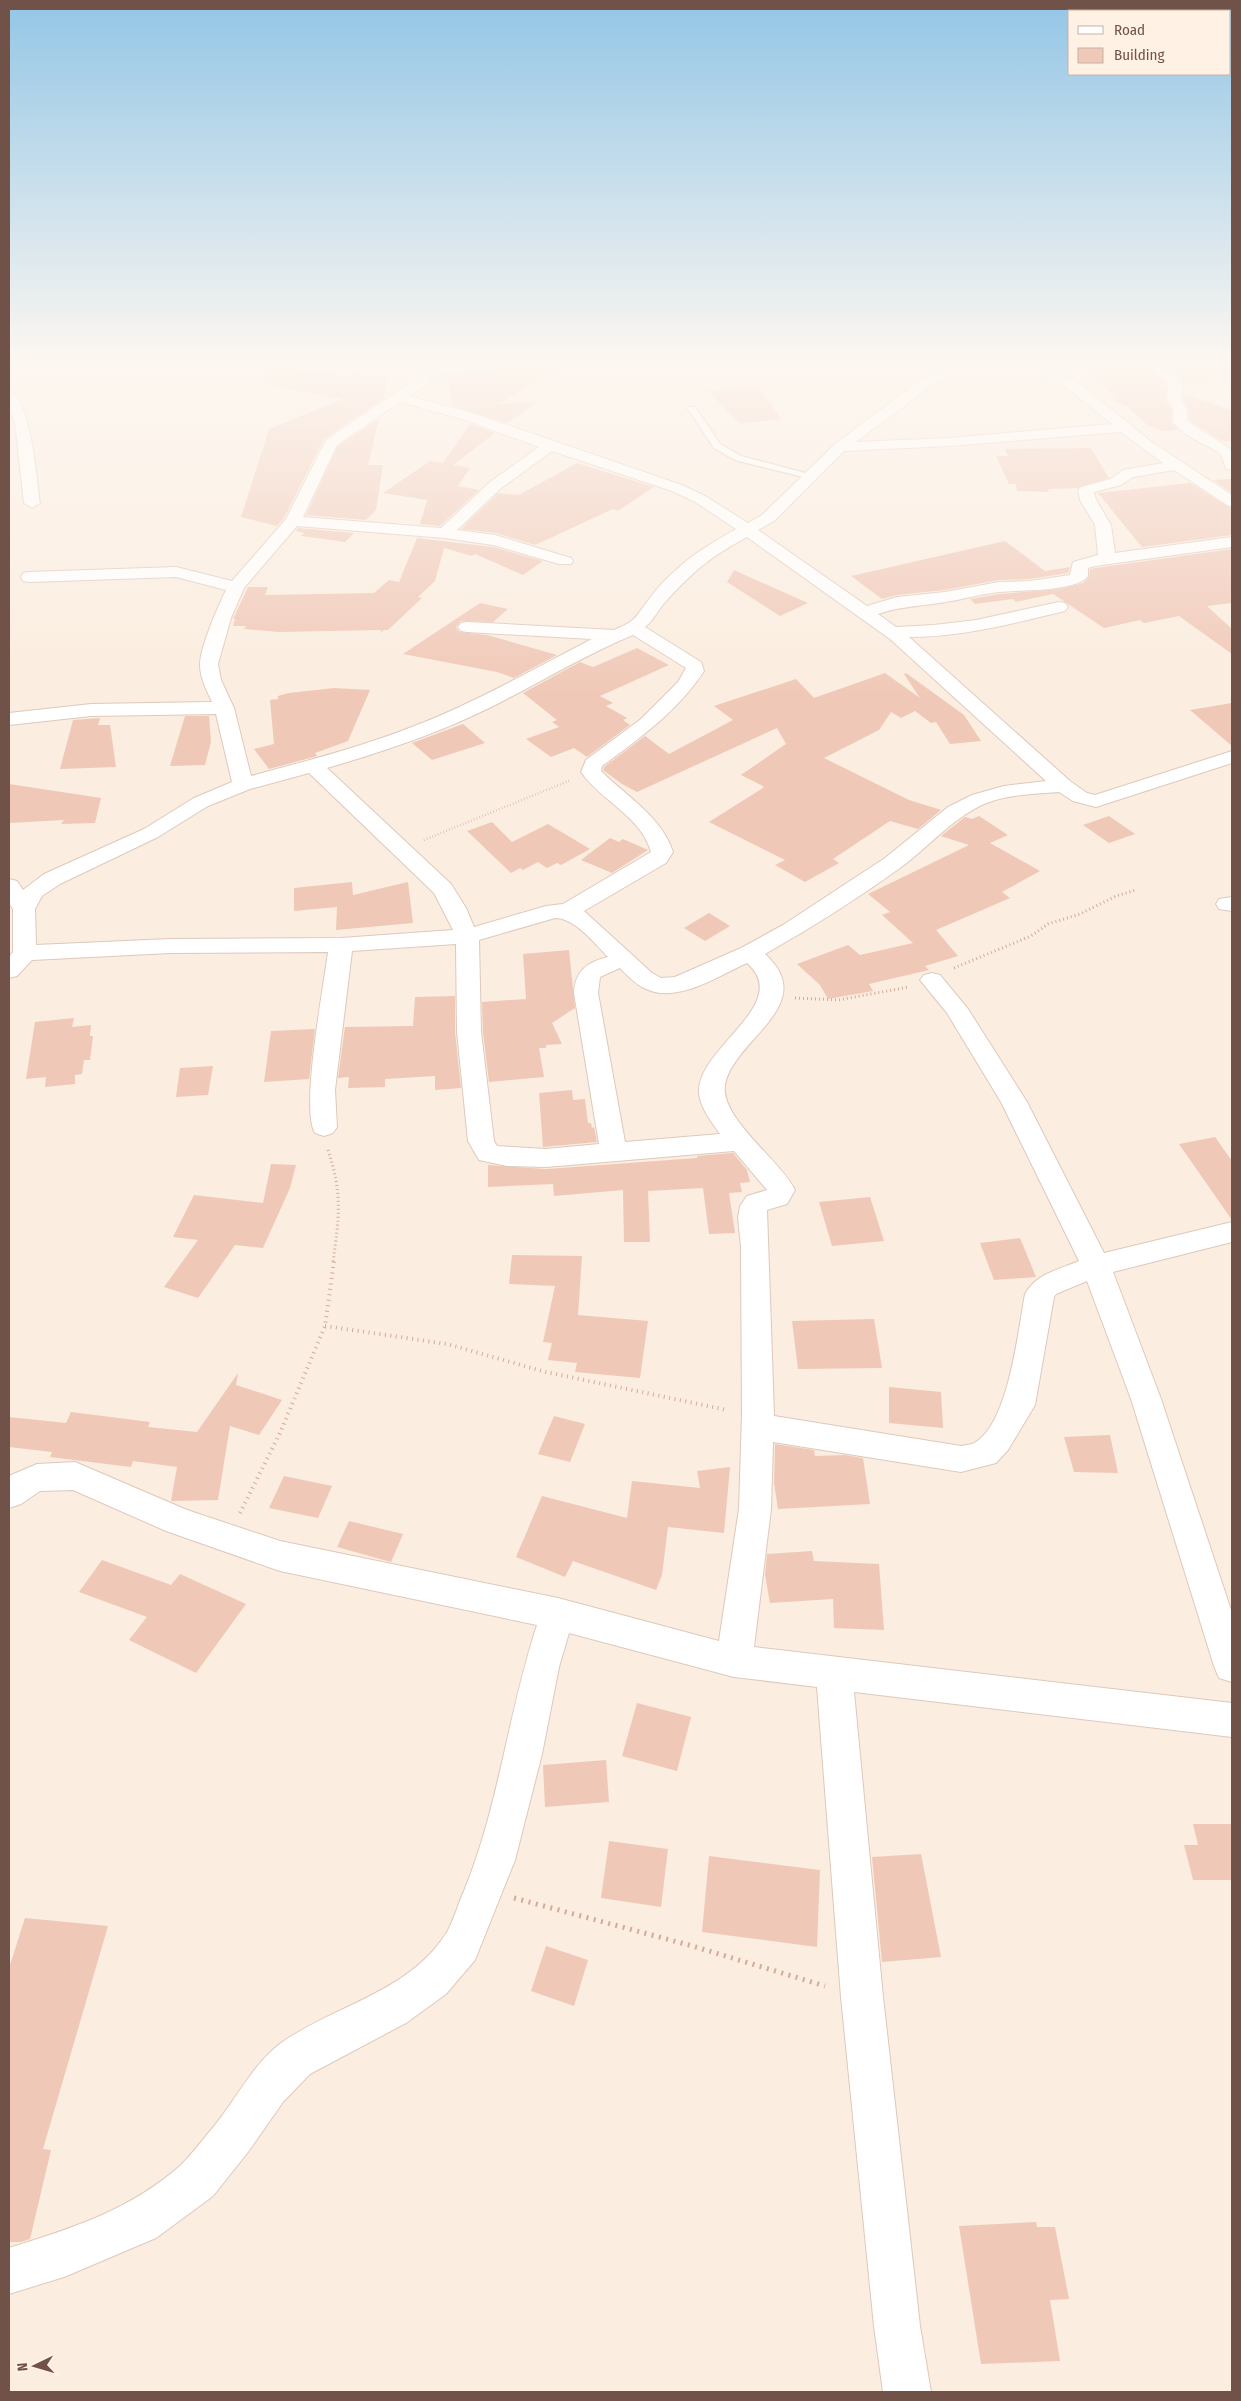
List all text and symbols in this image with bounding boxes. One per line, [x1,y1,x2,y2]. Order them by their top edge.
legend [1068,10,1231,75]
text: Road [1114,21,1145,39]
text: Building [1114,46,1165,64]
north arrow [10,2341,60,2391]
text: N [14,2362,31,2372]

